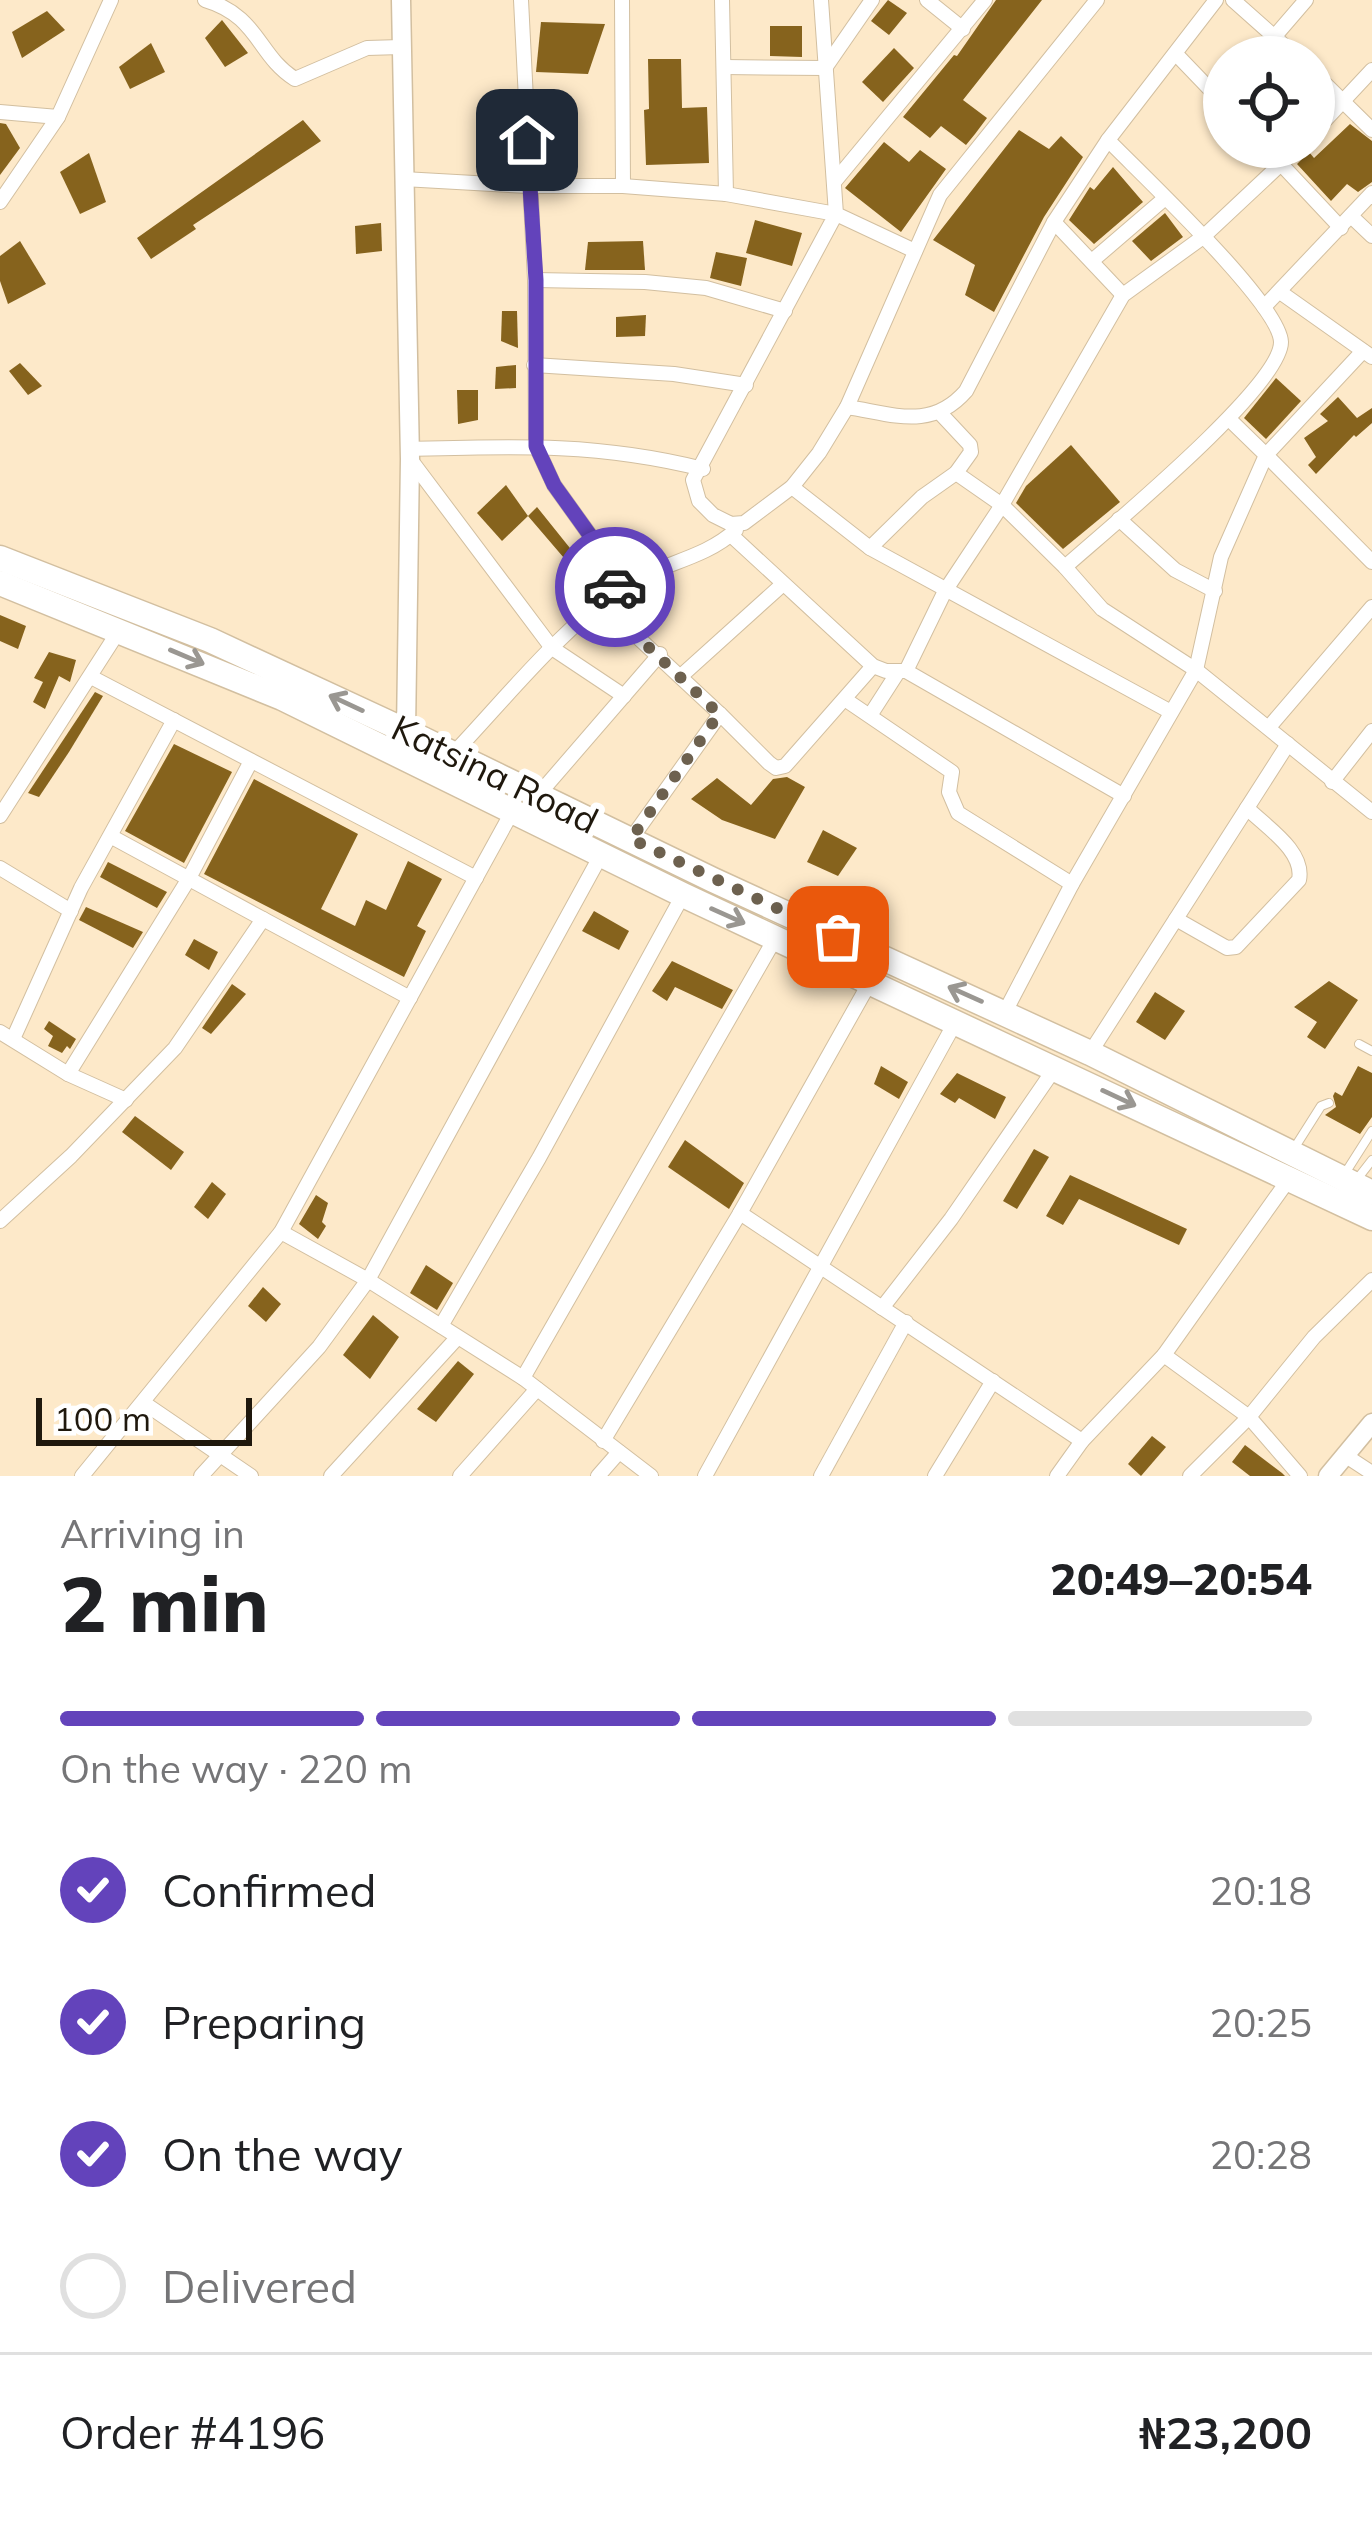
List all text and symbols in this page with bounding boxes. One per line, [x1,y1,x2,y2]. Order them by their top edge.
map controls [1203,36,1335,168]
button: locate [1203,36,1335,168]
pin [476,89,578,191]
icon: home [494,107,560,173]
courier [555,527,675,647]
icon: car [582,554,648,620]
one-way arrow [168,648,205,669]
one-way arrow [329,691,365,713]
street label: Katsina Road [385,704,606,843]
pin [787,886,889,988]
icon: bag [805,904,871,970]
one-way arrow [709,906,745,928]
one-way arrow [948,982,984,1004]
one-way arrow [1100,1088,1136,1110]
scale bar [36,1392,252,1445]
text: 100 m [54,1398,151,1439]
text: Arriving in [60,1509,245,1558]
text: 20:49–20:54 [1050,1550,1312,1606]
text: 2 min [60,1554,269,1652]
text: On the way · 220 m [60,1744,412,1793]
icon: check [60,1857,126,1923]
text: Confirmed [162,1862,376,1918]
text: 20:18 [1210,1866,1312,1915]
icon: check [60,1989,126,2055]
text: Preparing [162,1994,366,2050]
text: 20:25 [1210,1998,1312,2047]
icon: check [60,2121,126,2187]
text: On the way [162,2126,403,2182]
text: 20:28 [1210,2130,1312,2179]
text: Delivered [162,2258,357,2314]
text: Order #4196 [60,2404,325,2460]
text: ₦23,200 [1139,2404,1312,2460]

